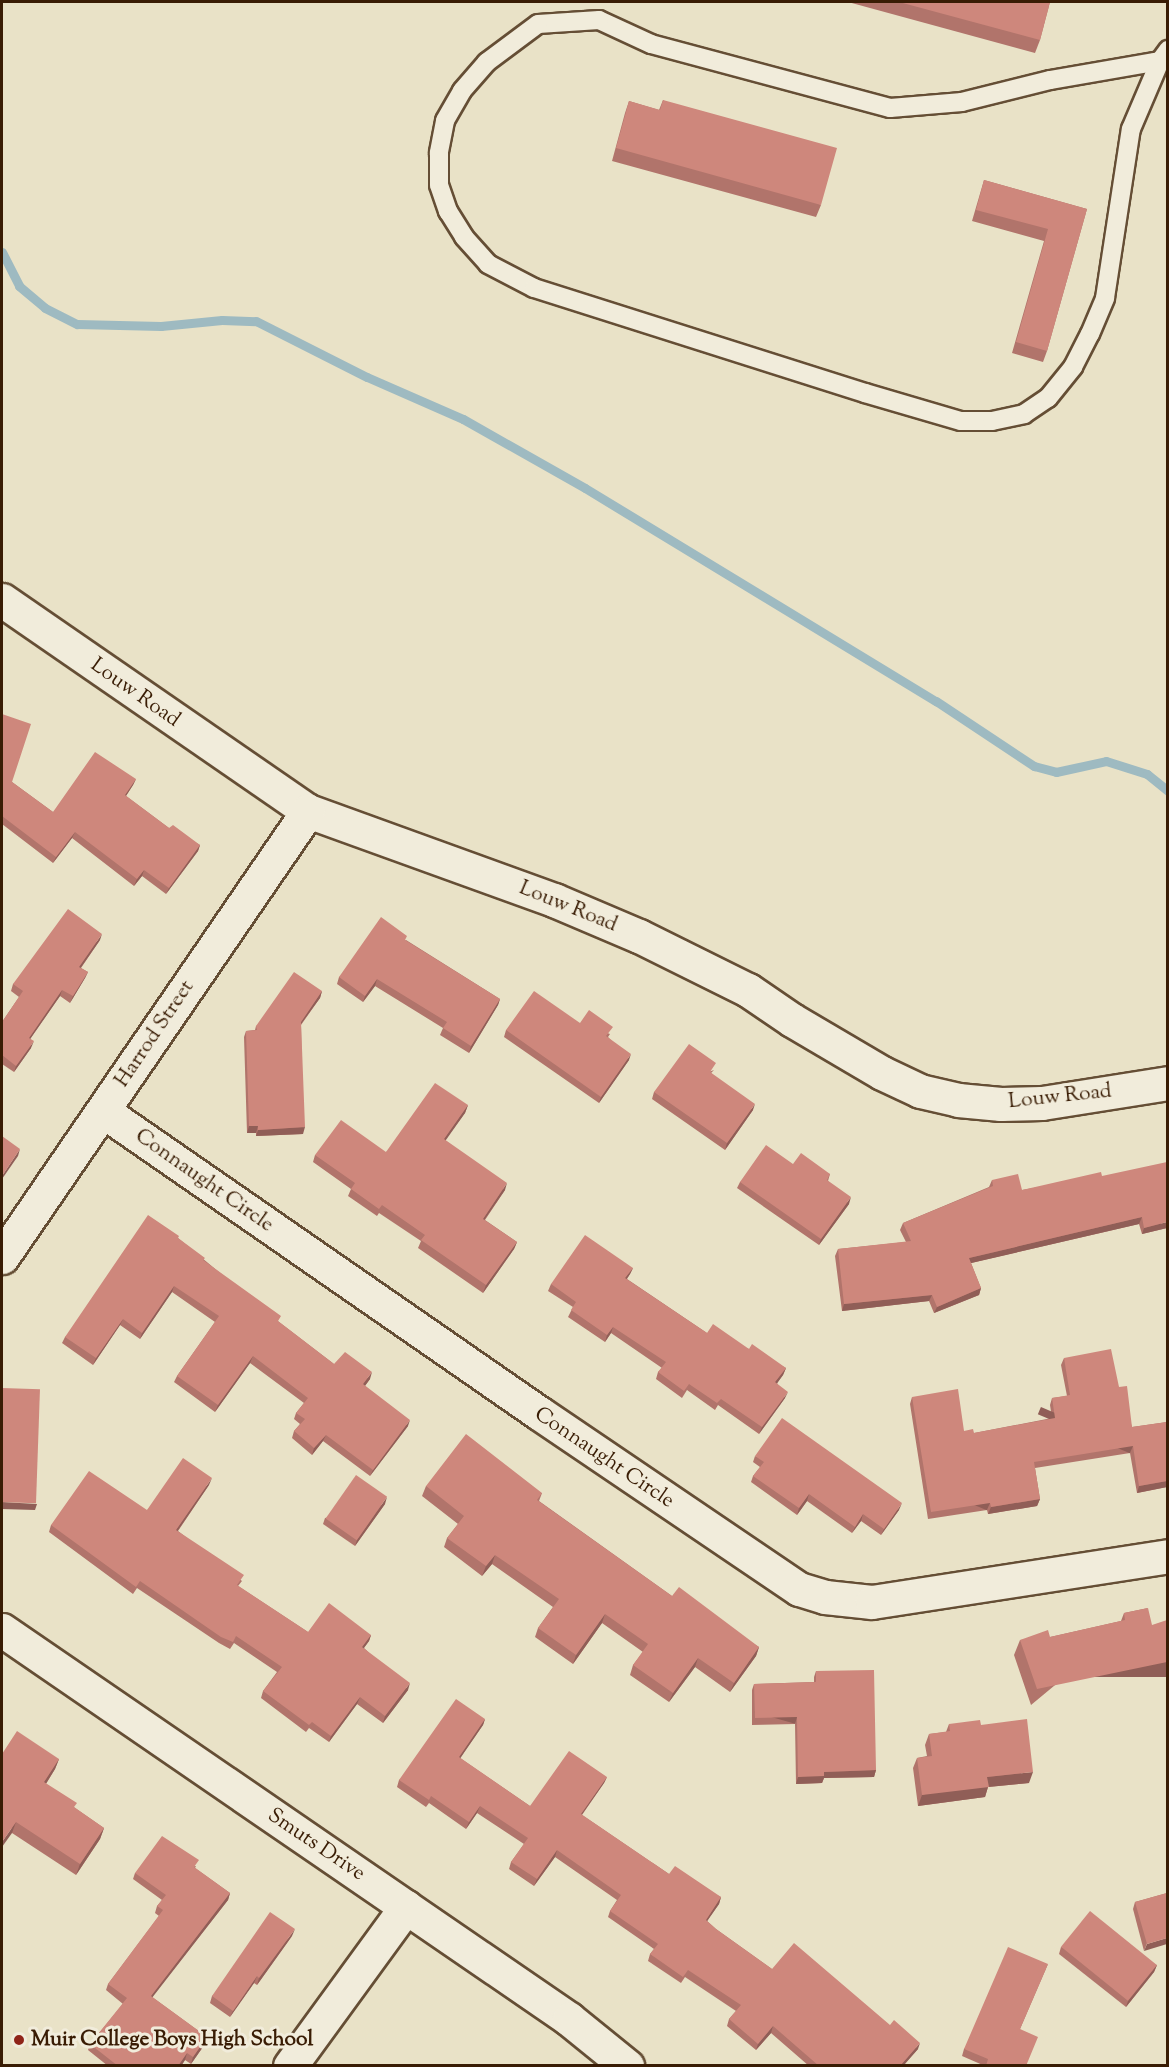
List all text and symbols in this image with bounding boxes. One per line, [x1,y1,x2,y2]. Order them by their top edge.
street label: Louw Road [85,653,185,733]
street label: Louw Road [515,876,621,938]
street label: Harrod Street [110,976,200,1092]
street label: Louw Road [1007,1079,1113,1115]
street label: Connaught Circle [130,1124,278,1238]
street label: Connaught Circle [529,1402,679,1514]
street label: Smuts Drive [262,1803,370,1887]
place label: Muir College Boys High School [31,2027,313,2053]
marker: Muir College Boys High School [12,2033,26,2047]

